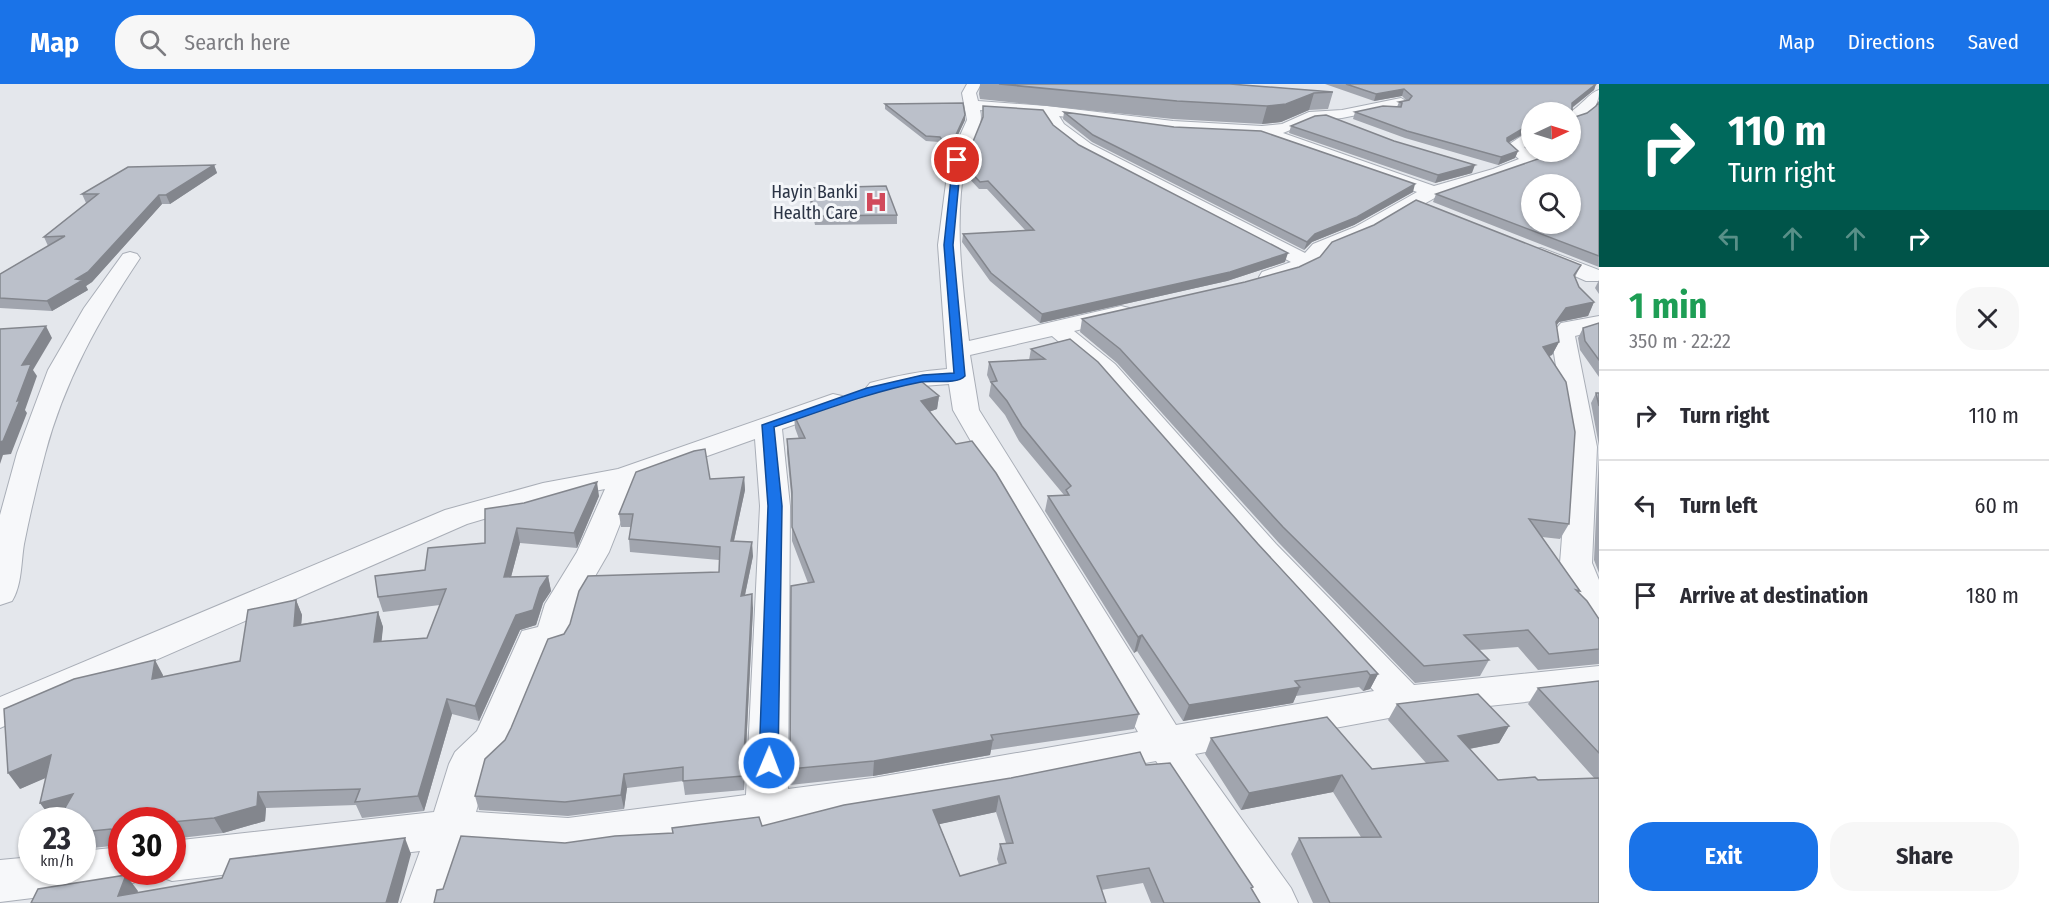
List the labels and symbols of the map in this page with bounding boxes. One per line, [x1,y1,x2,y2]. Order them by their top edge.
north arrow [1521,102,1581,162]
pin [931,134,982,185]
place label: Hayin Banki Health Care [771,181,858,224]
hospital icon: Hayin Banki Health Care [863,189,889,215]
position arrow [737,731,801,795]
speed limit sign: 30 [108,807,186,885]

